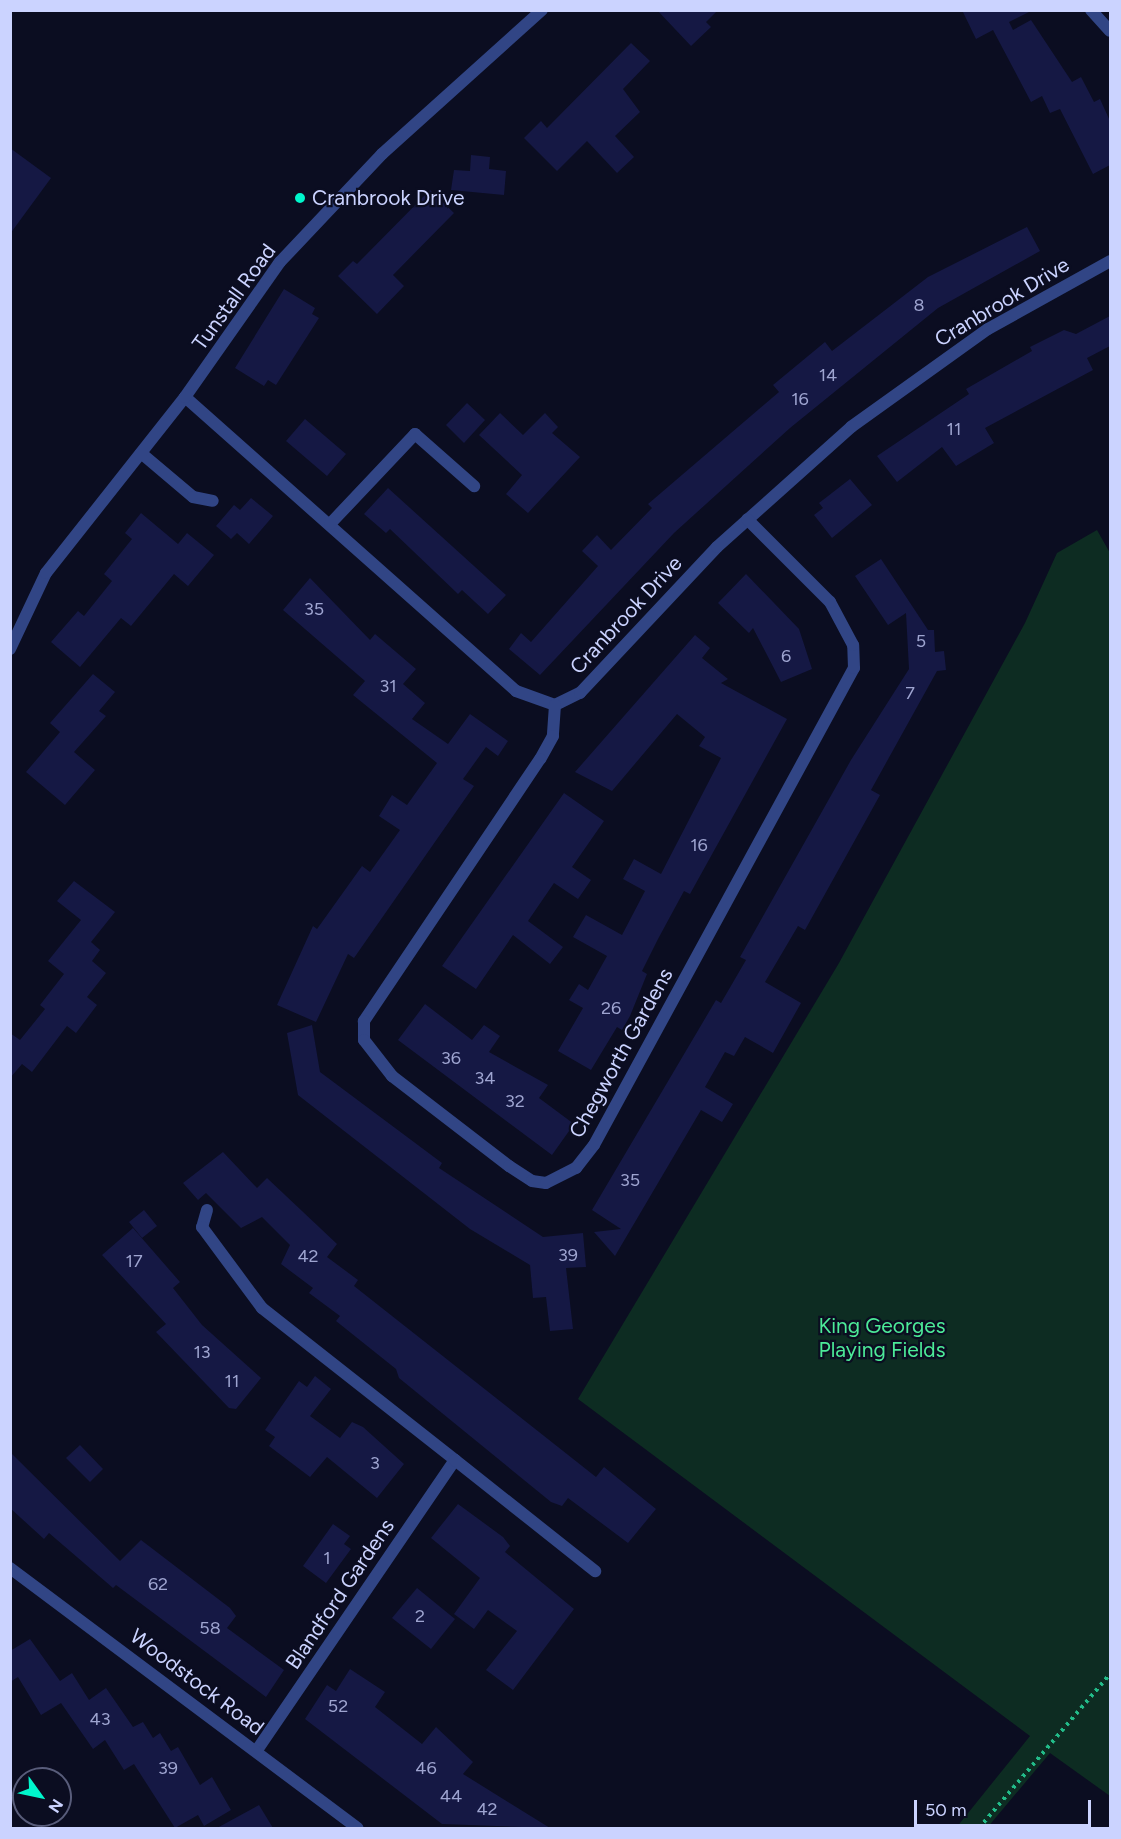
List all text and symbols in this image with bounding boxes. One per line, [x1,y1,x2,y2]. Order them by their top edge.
place label: Cranbrook Drive [312,185,464,211]
marker: Cranbrook Drive [293,191,307,205]
street label: Tunstall Road [187,239,281,355]
street label: Cranbrook Drive [930,252,1074,352]
house number: 8 [913,294,925,316]
house number: 14 [819,364,837,386]
house number: 16 [791,388,809,410]
house number: 11 [947,418,961,440]
street label: Cranbrook Drive [565,551,687,679]
house number: 35 [304,598,324,620]
house number: 5 [916,630,926,652]
house number: 6 [781,645,791,667]
house number: 31 [379,675,397,697]
house number: 7 [905,682,915,704]
house number: 16 [690,834,708,856]
street label: Chegworth Gardens [564,964,678,1142]
house number: 26 [601,997,621,1019]
house number: 36 [441,1047,461,1069]
house number: 34 [475,1067,495,1089]
house number: 32 [505,1090,525,1112]
house number: 35 [620,1169,640,1191]
house number: 39 [558,1244,578,1266]
house number: 42 [297,1245,319,1267]
house number: 17 [125,1250,143,1272]
park label: King Georges Playing Fields [818,1313,946,1363]
house number: 13 [193,1341,211,1363]
house number: 11 [225,1370,239,1392]
house number: 3 [370,1452,380,1474]
street label: Blandford Gardens [280,1514,400,1674]
house number: 1 [323,1547,331,1569]
house number: 62 [148,1573,168,1595]
house number: 2 [415,1605,425,1627]
house number: 58 [199,1617,221,1639]
street label: Woodstock Road [125,1624,269,1740]
house number: 52 [328,1695,348,1717]
house number: 43 [90,1708,110,1730]
house number: 39 [158,1757,178,1779]
house number: 46 [415,1757,437,1779]
north arrow [12,1767,72,1827]
house number: 44 [440,1785,462,1807]
scale bar [917,1788,1094,1826]
text: N [45,1796,67,1816]
house number: 42 [476,1798,498,1820]
text: 50 m [925,1799,967,1821]

